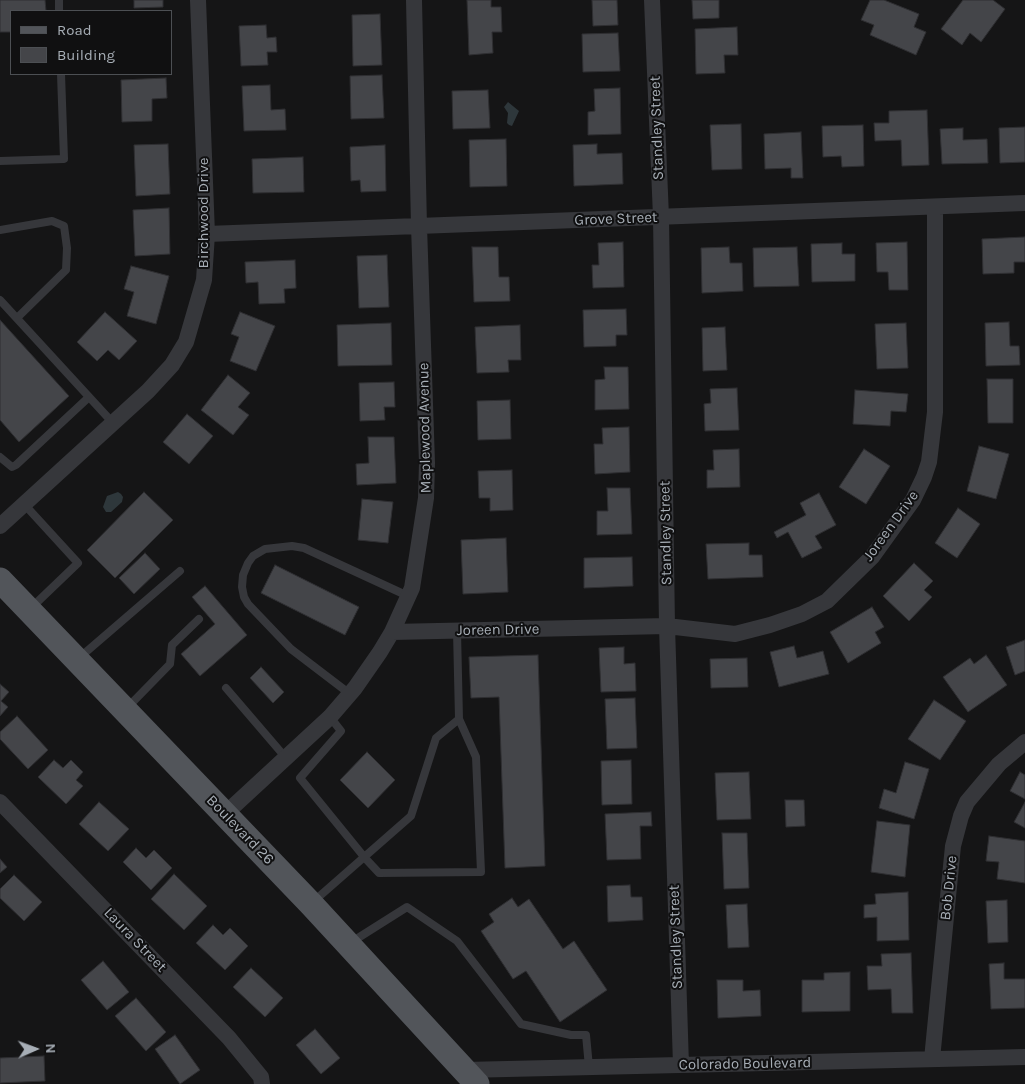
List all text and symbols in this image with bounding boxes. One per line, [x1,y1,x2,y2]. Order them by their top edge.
legend [10,10,172,75]
text: Road [57,21,92,39]
text: Building [57,46,115,64]
street label: Standley Street [646,75,668,181]
street label: Birchwood Drive [195,158,213,268]
street label: Grove Street [574,209,658,229]
street label: Maplewood Avenue [415,362,435,494]
street label: Standley Street [656,481,676,585]
street label: Joreen Drive [859,487,923,565]
street label: Joreen Drive [456,620,540,640]
street label: Boulevard 26 [202,792,278,868]
street label: Bob Drive [937,855,961,921]
street label: Standley Street [665,884,687,990]
street label: Laura Street [100,904,170,976]
north arrow [10,1024,60,1074]
text: N [42,1043,59,1054]
street label: Colorado Boulevard [678,1054,812,1074]

